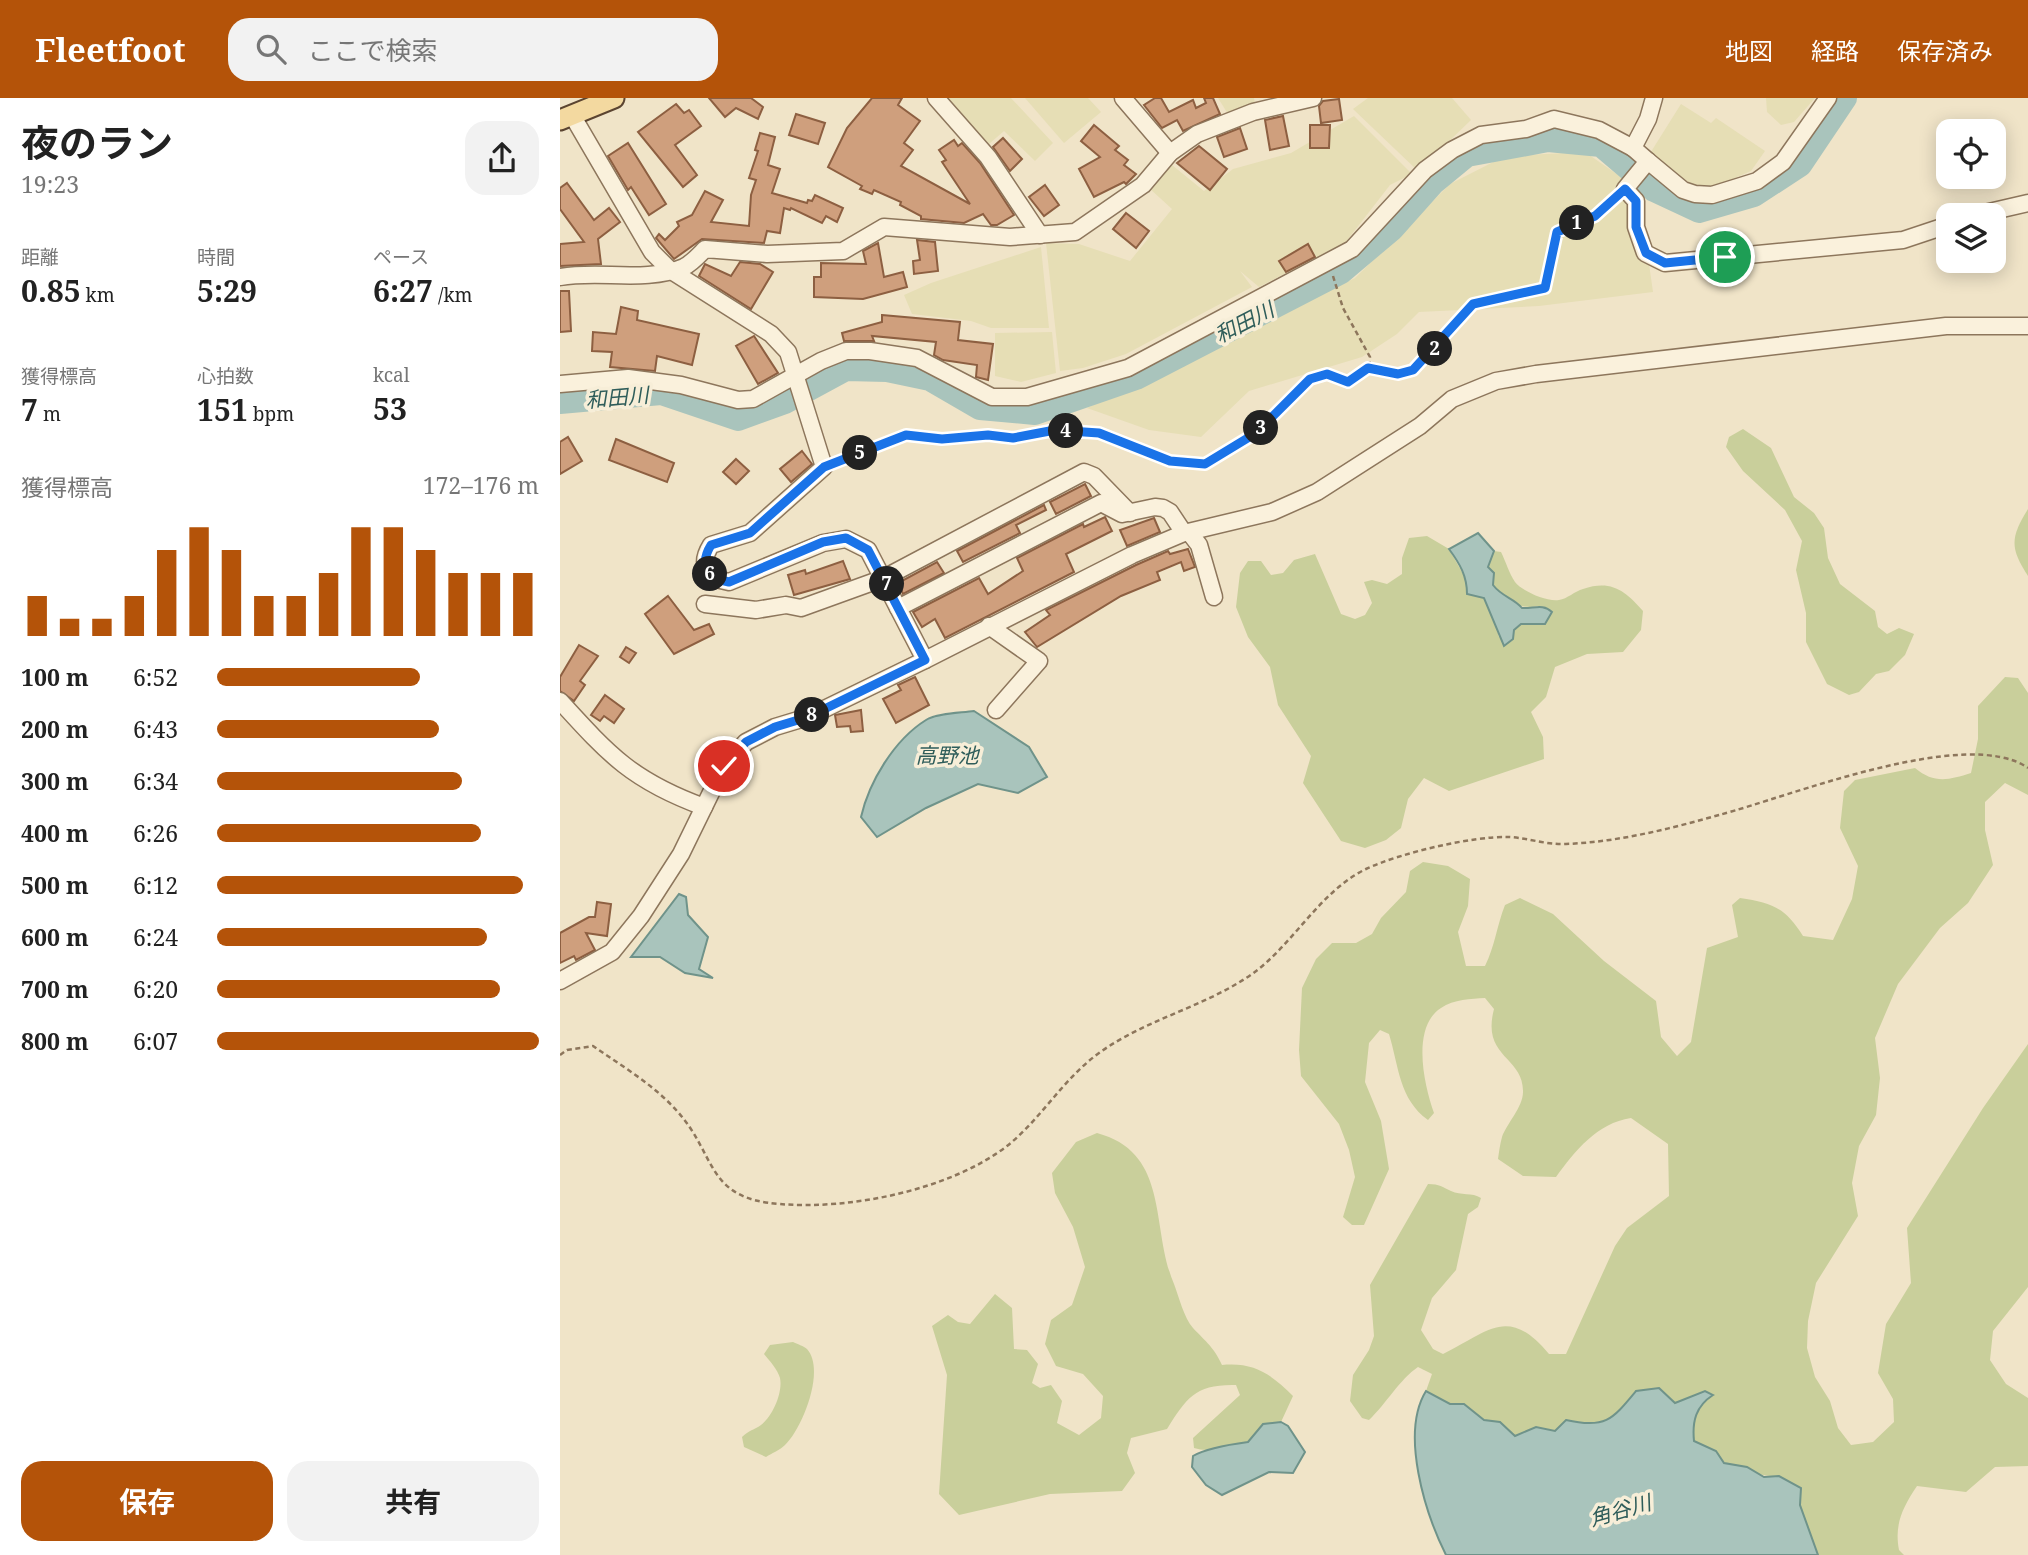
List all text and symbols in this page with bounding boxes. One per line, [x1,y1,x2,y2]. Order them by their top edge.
search box [228,18,718,81]
text: Fleetfoot [35,27,186,72]
icon: search [252,30,290,68]
text: ここで検索 [308,32,438,68]
text: 地図 [1725,34,1773,67]
text: 経路 [1811,34,1859,67]
text: 保存済み [1897,34,1993,67]
text: 夜のラン [21,116,173,168]
map controls [1936,119,2006,273]
button: locate [1936,119,2006,189]
button: share [465,121,539,195]
text: 19:23 [21,168,79,200]
button: layers [1936,203,2006,273]
pin: 1 [1560,206,1594,240]
text: 1 [1571,209,1582,235]
pin [1695,227,1755,287]
icon: arrive [1706,238,1744,276]
text: 距離 [21,244,59,270]
text: 時間 [197,244,235,270]
text: ペース [373,244,429,270]
text: 0.85 [21,270,81,311]
text: 5:29 [197,270,257,311]
text: 6:27 [373,270,433,311]
text: km [81,282,115,308]
text: /km [433,282,472,308]
water label: 和田川 [1210,294,1280,349]
pin: 2 [1418,331,1452,366]
text: 2 [1429,335,1440,361]
text: kcal [373,362,410,388]
text: 獲得標高 [21,363,97,389]
text: 心拍数 [197,363,254,389]
water label: 和田川 [584,380,652,414]
text: 53 [373,388,407,429]
text: 7 [21,389,38,430]
text: 151 [197,389,248,430]
text: m [38,401,61,427]
text: bpm [248,401,294,427]
pin: 3 [1244,410,1278,446]
pin: 4 [1049,414,1084,448]
text: 3 [1255,414,1266,440]
text: 4 [1060,417,1071,443]
pin: 5 [842,436,878,470]
text: 5 [854,439,865,465]
text: 172–176 m [423,469,539,501]
text: 獲得標高 [21,471,113,503]
pin: 6 [692,556,728,592]
text: 6 [704,560,715,586]
pin: 7 [870,566,904,602]
text: 7 [881,570,892,596]
text: 100 m [21,661,89,693]
text: 6:52 [133,661,178,693]
pin: 8 [794,698,830,732]
text: 8 [806,701,817,727]
text: 200 m [21,713,89,745]
text: 6:43 [133,713,178,745]
pin [694,736,754,796]
water label: 高野池 [916,741,980,769]
icon: check [705,747,743,785]
text: 300 m [21,765,89,797]
text: 6:34 [133,765,178,797]
text: 400 m [21,817,89,849]
text: 6:26 [133,817,178,849]
text: 500 m [21,869,89,901]
text: 6:12 [133,869,178,901]
text: 600 m [21,921,89,953]
text: 6:24 [133,921,178,953]
text: 700 m [21,973,89,1005]
text: 6:20 [133,973,178,1005]
text: 800 m [21,1025,89,1057]
text: 6:07 [133,1025,178,1057]
button: 保存 [21,1461,273,1541]
button: 共有 [287,1461,539,1541]
water label: 角谷川 [1586,1487,1656,1532]

